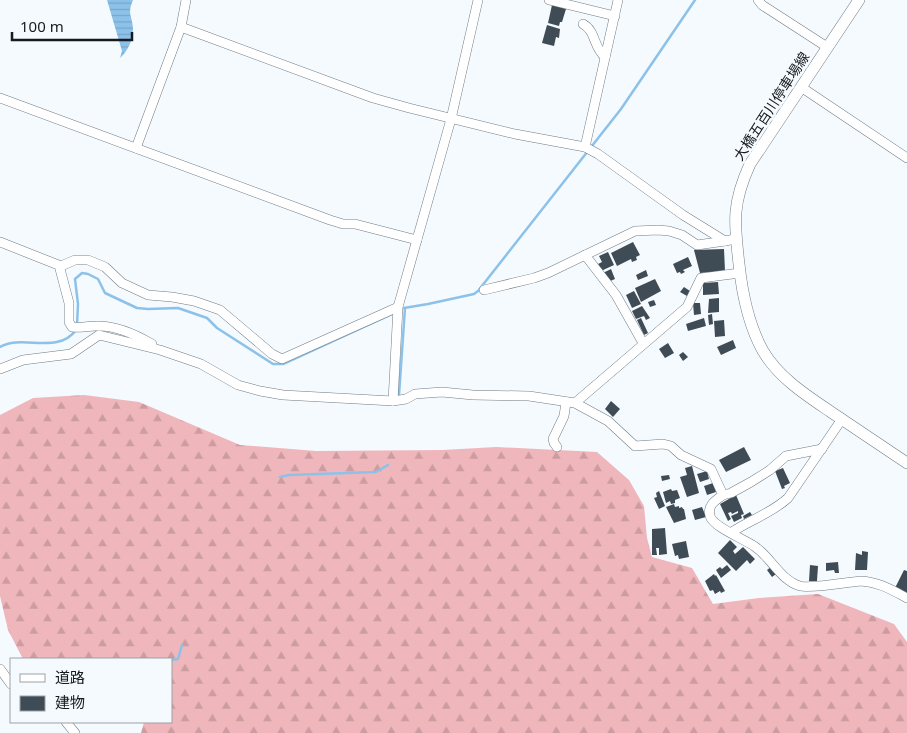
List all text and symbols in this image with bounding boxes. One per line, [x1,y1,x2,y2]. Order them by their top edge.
scale bar [12,10,132,42]
text: 100 m [20,16,64,36]
street label: 大橋五百川停車場線 [729,48,813,164]
legend [10,658,172,723]
text: 道路 [55,667,85,687]
text: 建物 [55,692,85,712]

